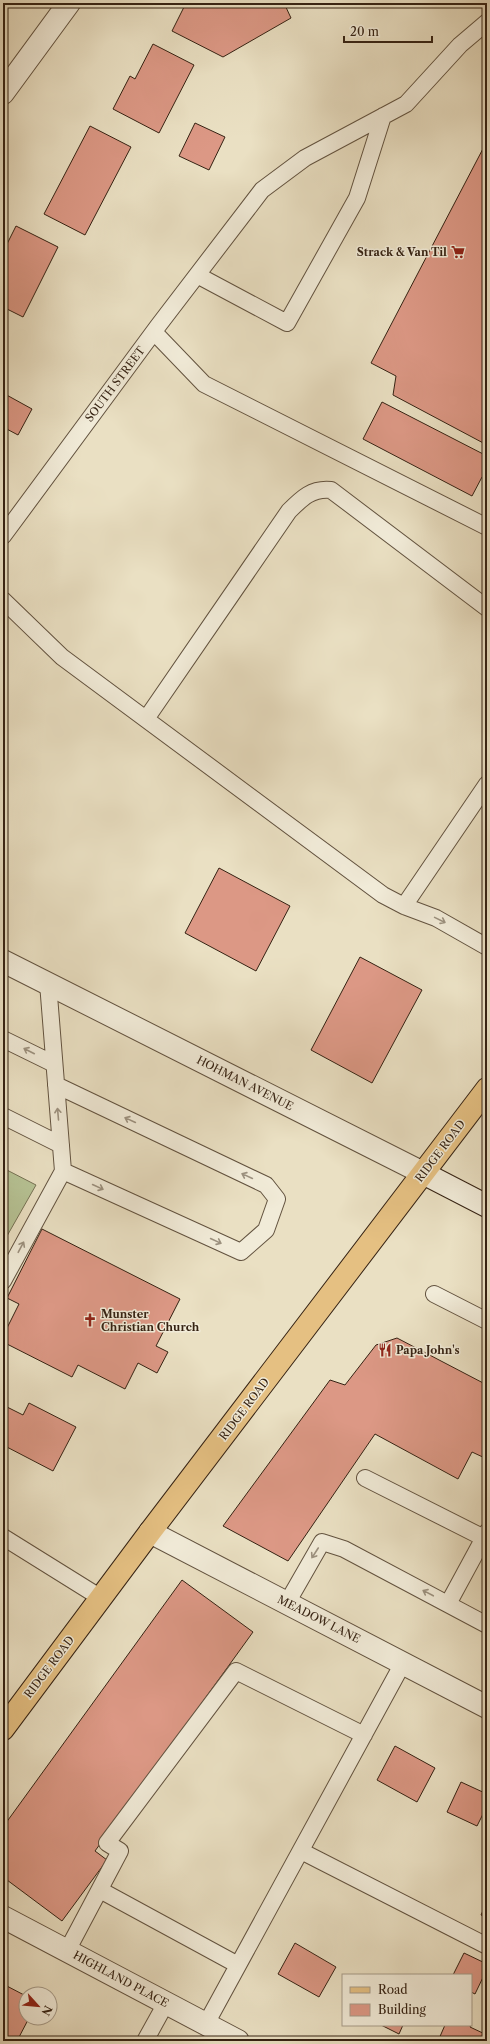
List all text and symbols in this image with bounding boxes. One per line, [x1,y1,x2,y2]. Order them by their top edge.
scale bar [344,18,432,44]
text: 20 m [350,24,379,39]
supermarket icon: Strack & Van Til [450,244,466,260]
place label: Strack & Van Til [357,245,447,259]
street label: SOUTH STREET [82,343,148,425]
one-way arrow [434,917,446,925]
one-way arrow [23,1047,35,1055]
street label: HOHMAN AVENUE [194,1053,296,1114]
one-way arrow [54,1108,62,1121]
one-way arrow [124,1116,136,1123]
street label: RIDGE ROAD [412,1117,468,1185]
one-way arrow [242,1172,254,1179]
one-way arrow [92,1184,104,1191]
one-way arrow [210,1238,222,1245]
one-way arrow [18,1241,26,1253]
place label: Munster Christian Church [101,1307,200,1334]
church icon: Munster Christian Church [82,1312,98,1328]
restaurant icon: Papa John's [377,1342,393,1358]
place label: Papa John's [396,1343,460,1357]
street label: RIDGE ROAD [216,1375,272,1443]
one-way arrow [311,1547,319,1559]
one-way arrow [422,1589,434,1597]
street label: MEADOW LANE [275,1592,363,1646]
street label: RIDGE ROAD [21,1633,77,1701]
street label: HIGHLAND PLACE [71,1948,172,2010]
legend [342,1974,472,2026]
text: Road [378,1982,408,1997]
north arrow [18,1986,58,2026]
text: Building [378,2002,426,2017]
text: N [38,2003,55,2018]

